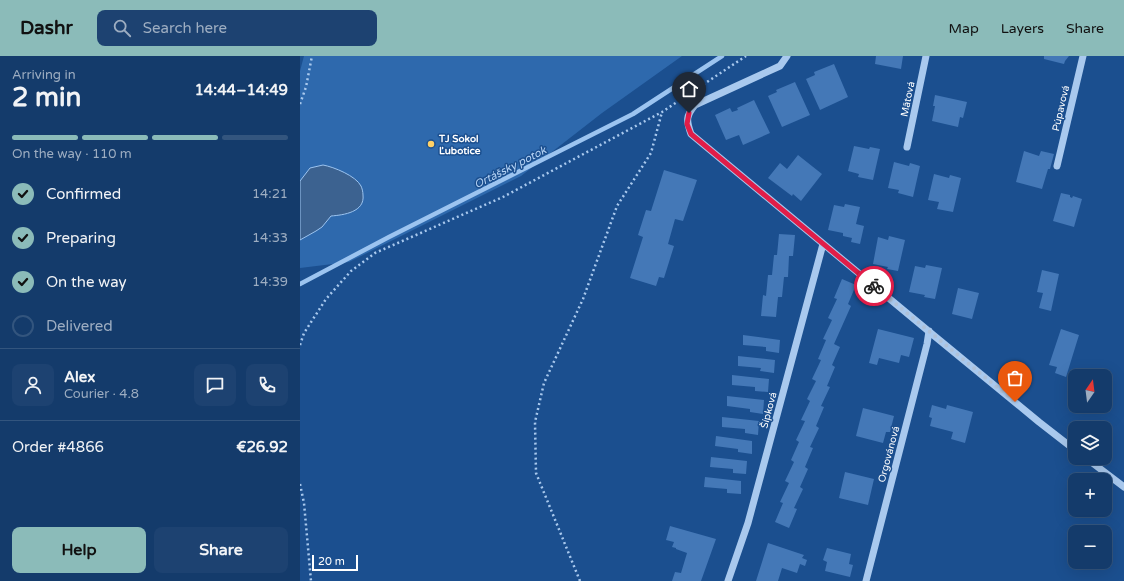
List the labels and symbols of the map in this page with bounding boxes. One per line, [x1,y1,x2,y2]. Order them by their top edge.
pin [672,72,706,113]
street label: Mätová [898,80,918,118]
street label: Púpavová [1050,84,1072,132]
place label: TJ Sokol Ľubotice [438,133,481,157]
marker: TJ Sokol Ľubotice [426,139,436,149]
water label: Ortášsky potok [472,143,549,191]
courier [854,266,894,306]
pin [998,361,1032,402]
north arrow [1068,369,1112,413]
street label: Šípková [758,391,780,430]
street label: Orgovánová [876,425,902,484]
scale bar [312,553,358,572]

